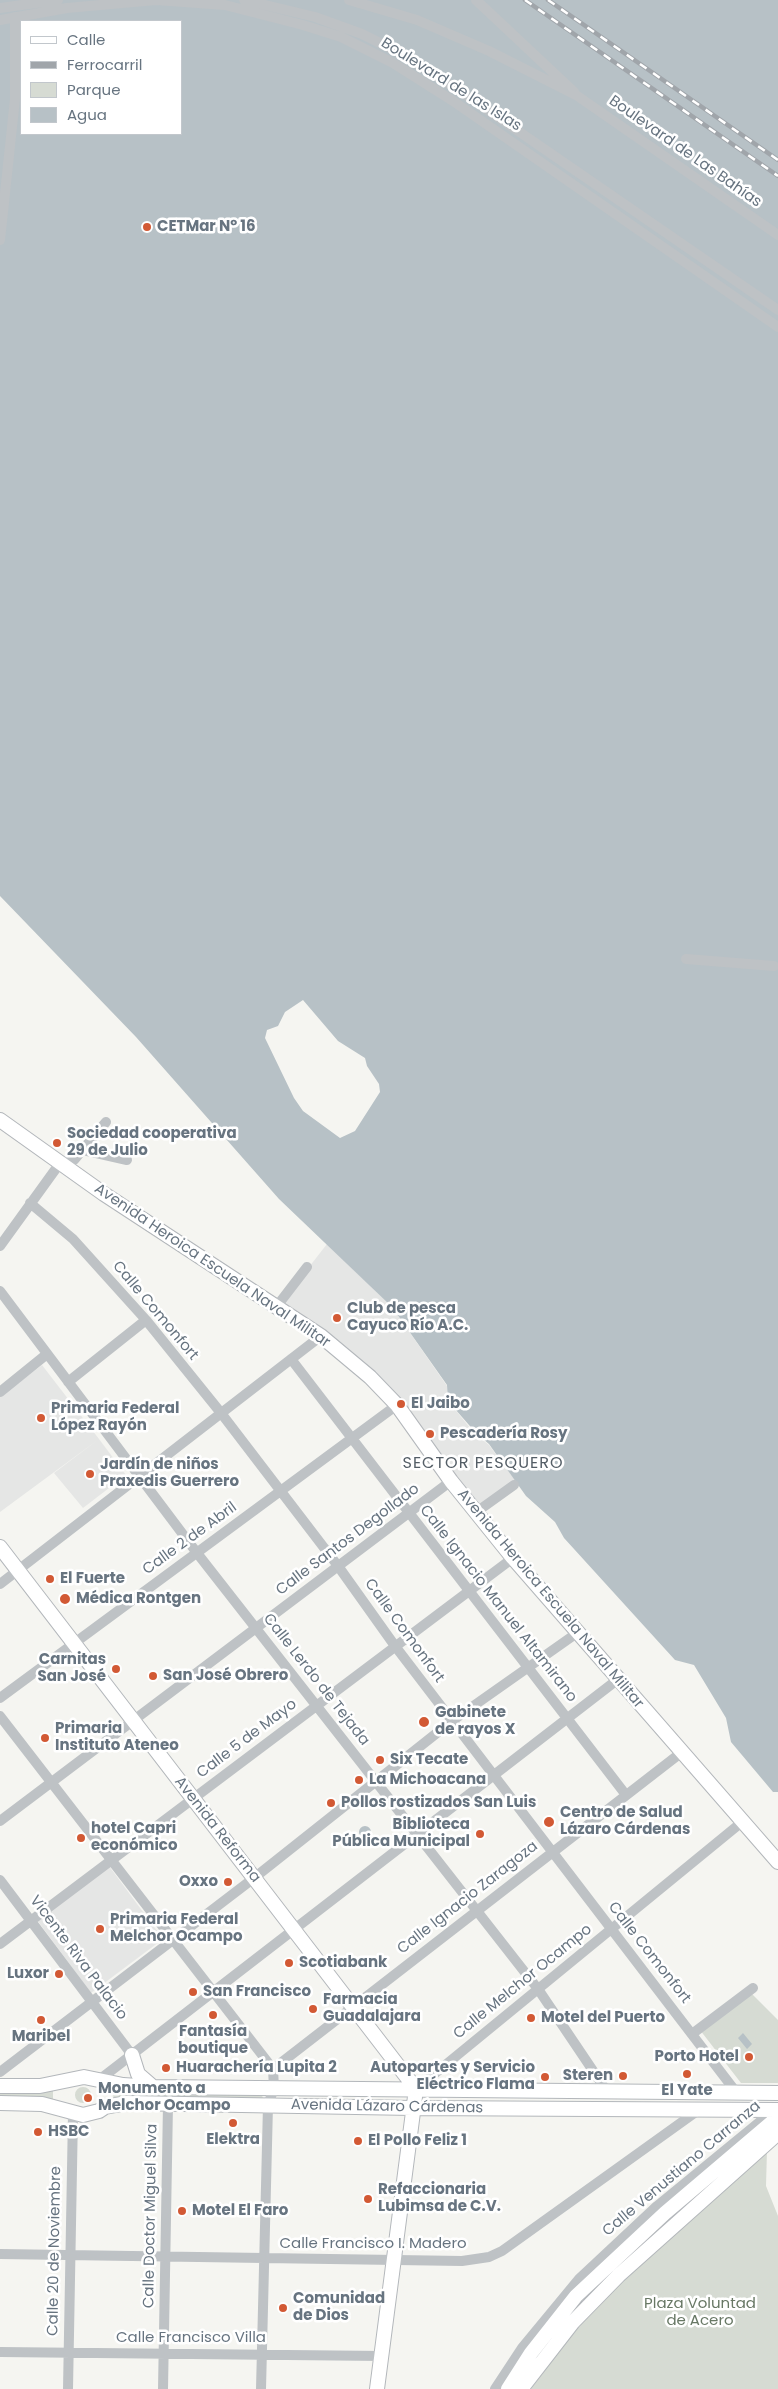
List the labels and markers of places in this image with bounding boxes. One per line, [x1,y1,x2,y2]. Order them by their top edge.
place label: CETMar N° 16 [157,218,256,236]
marker: CETMar N° 16 [141,221,153,233]
place label: Sociedad cooperativa 29 de Julio [67,1125,237,1160]
marker: Sociedad cooperativa 29 de Julio [51,1137,63,1149]
place label: Club de pesca Cayuco Río A.C. [347,1300,468,1335]
marker: Club de pesca Cayuco Río A.C. [331,1312,343,1324]
place label: El Jaibo [411,1395,470,1413]
marker: El Jaibo [395,1398,407,1410]
place label: Primaria Federal López Rayón [51,1400,179,1435]
marker: Primaria Federal López Rayón [35,1412,47,1424]
place label: Pescadería Rosy [440,1425,567,1443]
marker: Pescadería Rosy [424,1428,436,1440]
place label: Jardín de niños Praxedis Guerrero [100,1456,239,1491]
marker: Jardín de niños Praxedis Guerrero [84,1468,96,1480]
place label: El Fuerte [60,1570,125,1588]
marker: El Fuerte [44,1573,56,1585]
place label: Médica Rontgen [76,1590,201,1608]
marker: Médica Rontgen [58,1592,72,1606]
place label: Carnitas San José [37,1651,106,1686]
marker: Carnitas San José [110,1663,122,1675]
place label: San José Obrero [163,1667,288,1685]
marker: San José Obrero [147,1670,159,1682]
place label: Gabinete de rayos X [435,1704,516,1739]
marker: Gabinete de rayos X [417,1715,431,1729]
place label: Primaria Instituto Ateneo [55,1720,179,1755]
marker: Primaria Instituto Ateneo [39,1732,51,1744]
place label: Six Tecate [390,1751,468,1769]
marker: Six Tecate [374,1754,386,1766]
place label: La Michoacana [369,1771,486,1789]
marker: La Michoacana [353,1774,365,1786]
place label: Pollos rostizados San Luis [341,1794,536,1812]
marker: Pollos rostizados San Luis [325,1797,337,1809]
place label: Centro de Salud Lázaro Cárdenas [560,1804,690,1839]
marker: Centro de Salud Lázaro Cárdenas [542,1815,556,1829]
place label: Biblioteca Pública Municipal [332,1816,470,1851]
place label: hotel Capri económico [91,1820,177,1855]
marker: Biblioteca Pública Municipal [474,1828,486,1840]
marker: hotel Capri económico [75,1832,87,1844]
place label: Oxxo [179,1873,218,1891]
marker: Oxxo [222,1876,234,1888]
place label: Primaria Federal Melchor Ocampo [110,1911,242,1946]
marker: Primaria Federal Melchor Ocampo [94,1923,106,1935]
place label: Scotiabank [299,1954,387,1972]
marker: Scotiabank [283,1957,295,1969]
place label: Luxor [7,1965,49,1983]
marker: Luxor [53,1968,65,1980]
place label: San Francisco [203,1983,311,2001]
marker: San Francisco [187,1986,199,1998]
place label: Farmacia Guadalajara [323,1991,421,2026]
marker: Farmacia Guadalajara [307,2003,319,2015]
marker: Fantasía boutique [207,2009,219,2021]
place label: Motel del Puerto [541,2009,665,2027]
marker: Motel del Puerto [525,2012,537,2024]
marker: Maribel [35,2014,47,2026]
place label: Fantasía boutique [178,2023,248,2058]
place label: Maribel [12,2028,70,2046]
place label: Porto Hotel [655,2048,739,2066]
marker: Porto Hotel [743,2051,755,2063]
place label: Huarachería Lupita 2 [176,2059,337,2077]
place label: Autopartes y Servicio Eléctrico Flama [370,2059,535,2094]
marker: Huarachería Lupita 2 [160,2062,172,2074]
place label: Steren [563,2067,613,2085]
marker: El Yate [681,2068,693,2080]
marker: Steren [617,2070,629,2082]
marker: Autopartes y Servicio Eléctrico Flama [539,2071,551,2083]
place label: Monumento a Melchor Ocampo [98,2080,230,2115]
place label: El Yate [661,2082,713,2100]
marker: Monumento a Melchor Ocampo [82,2092,94,2104]
marker: Elektra [227,2117,239,2129]
place label: HSBC [48,2123,90,2141]
marker: HSBC [32,2126,44,2138]
place label: Elektra [206,2131,260,2149]
place label: El Pollo Feliz 1 [368,2132,467,2150]
marker: El Pollo Feliz 1 [352,2135,364,2147]
place label: Refaccionaria Lubimsa de C.V. [378,2181,501,2216]
marker: Refaccionaria Lubimsa de C.V. [362,2193,374,2205]
place label: Motel El Faro [192,2202,288,2220]
marker: Motel El Faro [176,2205,188,2217]
place label: Comunidad de Dios [293,2290,385,2325]
marker: Comunidad de Dios [277,2302,289,2314]

